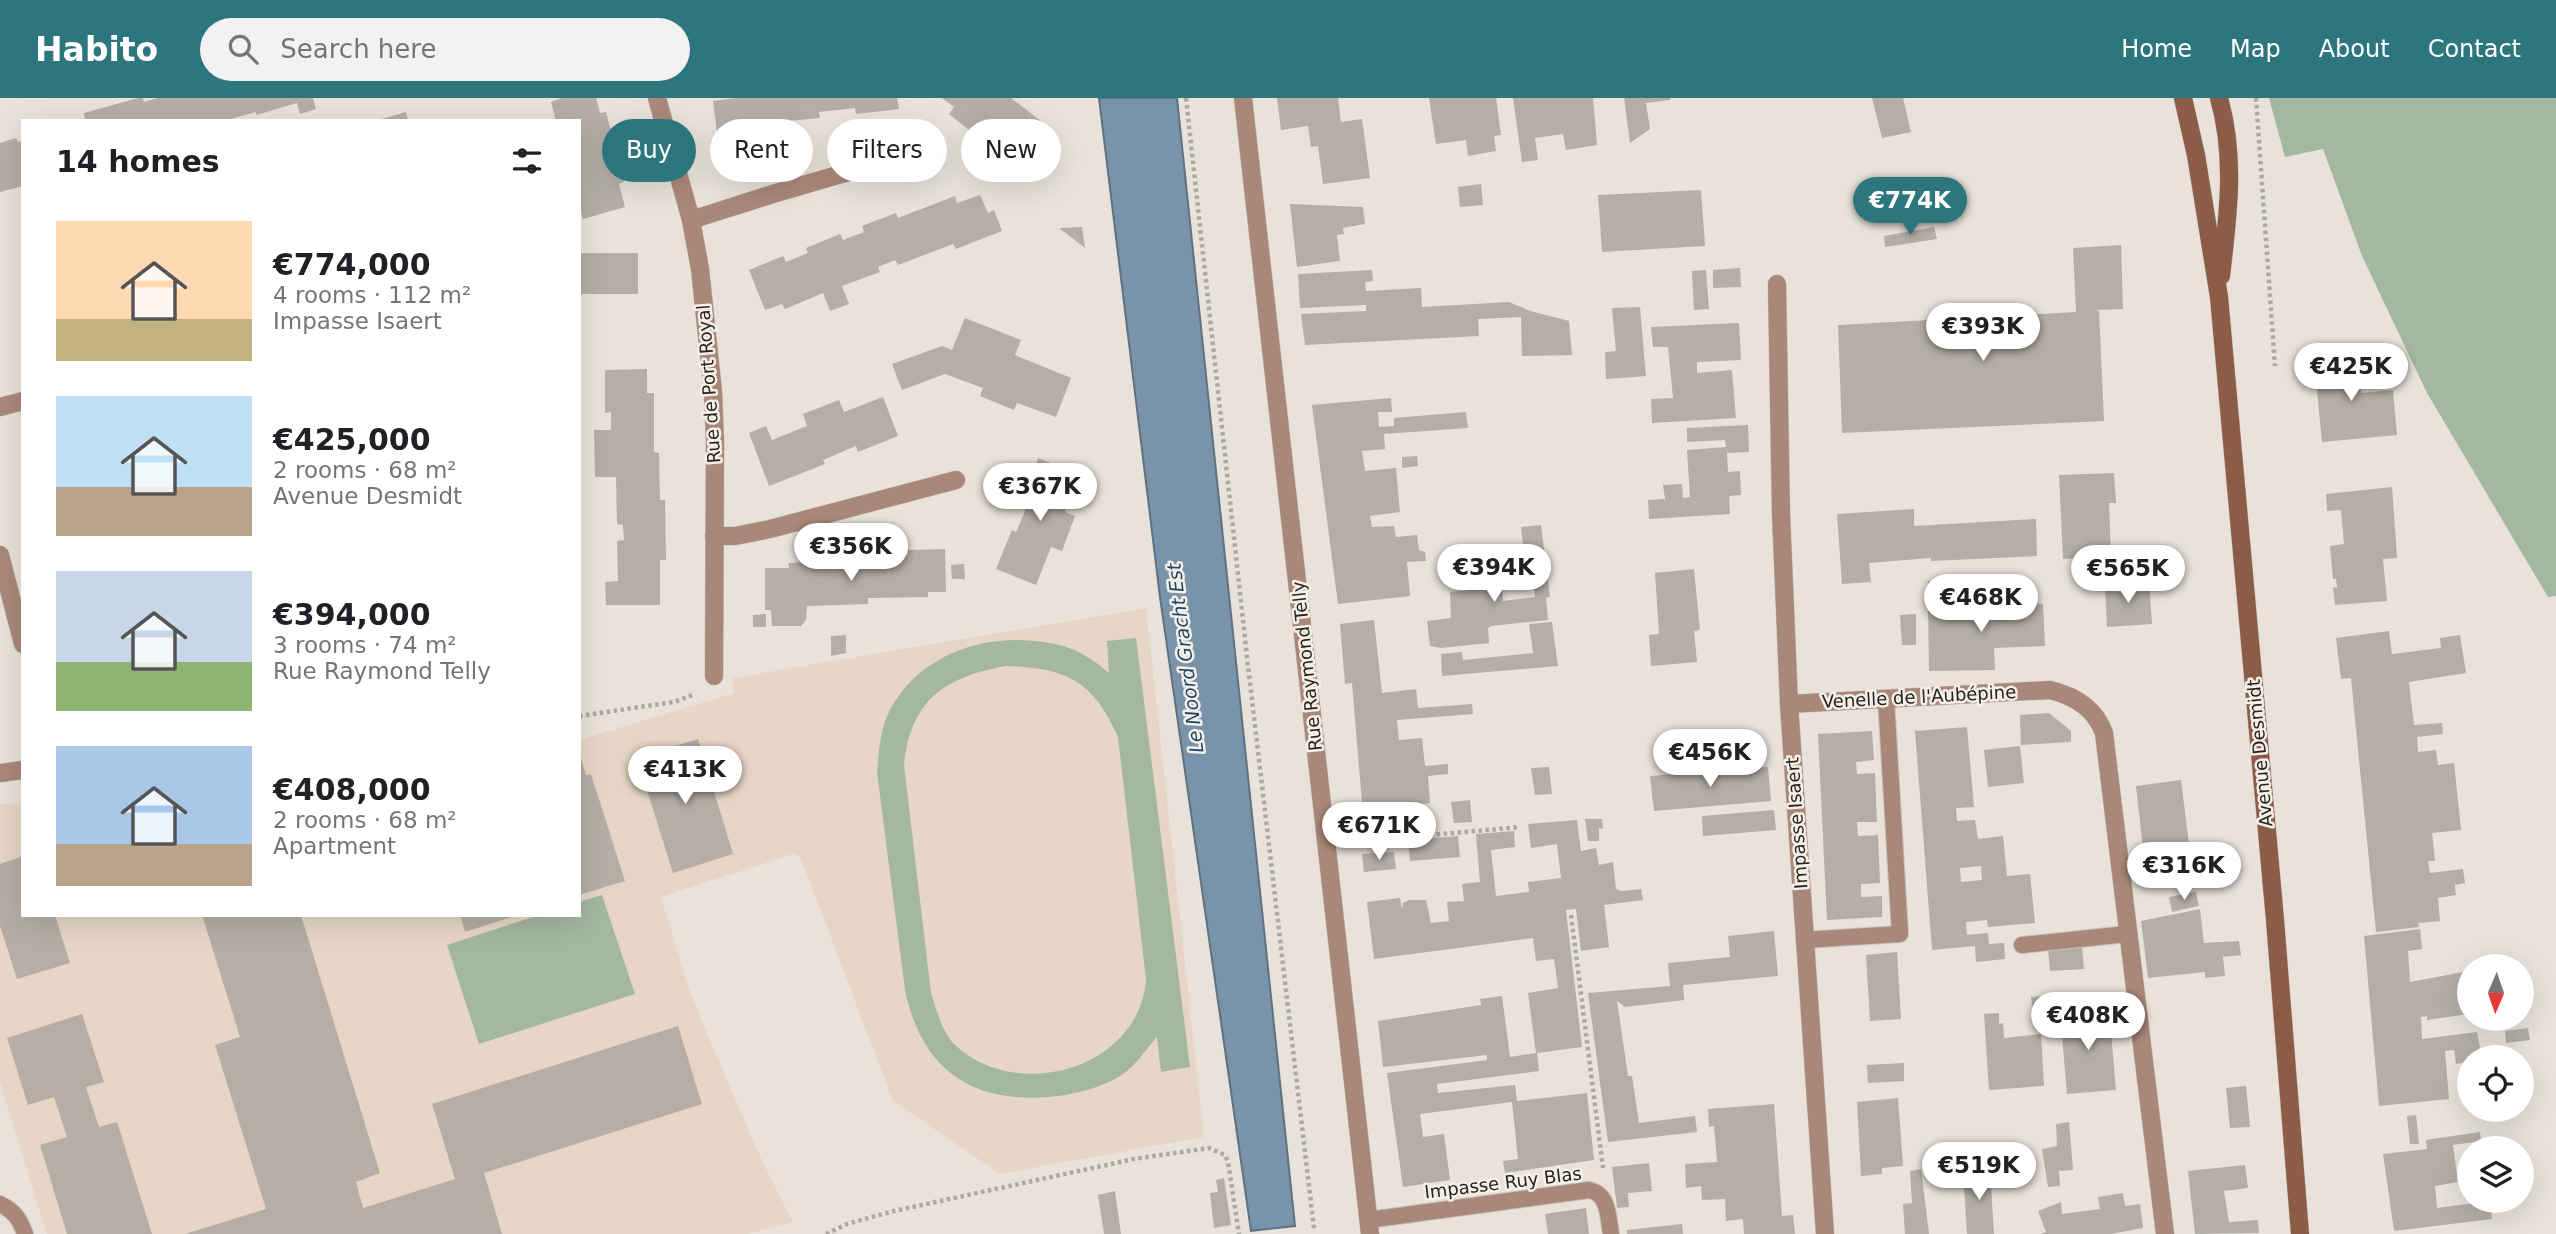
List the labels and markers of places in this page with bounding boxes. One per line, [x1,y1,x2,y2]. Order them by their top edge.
pin: €774K [1861,178,1959,237]
pin: €393K [1934,303,2032,363]
pin: €425K [2302,344,2400,403]
pin: €367K [991,464,1089,523]
pin: €356K [802,524,900,583]
pin: €394K [1445,545,1543,604]
pin: €565K [2079,546,2177,605]
pin: €468K [1932,574,2030,634]
pin: €456K [1661,730,1759,789]
pin: €413K [636,746,734,806]
pin: €671K [1330,802,1428,862]
pin: €316K [2135,842,2233,902]
pin: €408K [2039,992,2137,1052]
pin: €519K [1930,1142,2028,1202]

